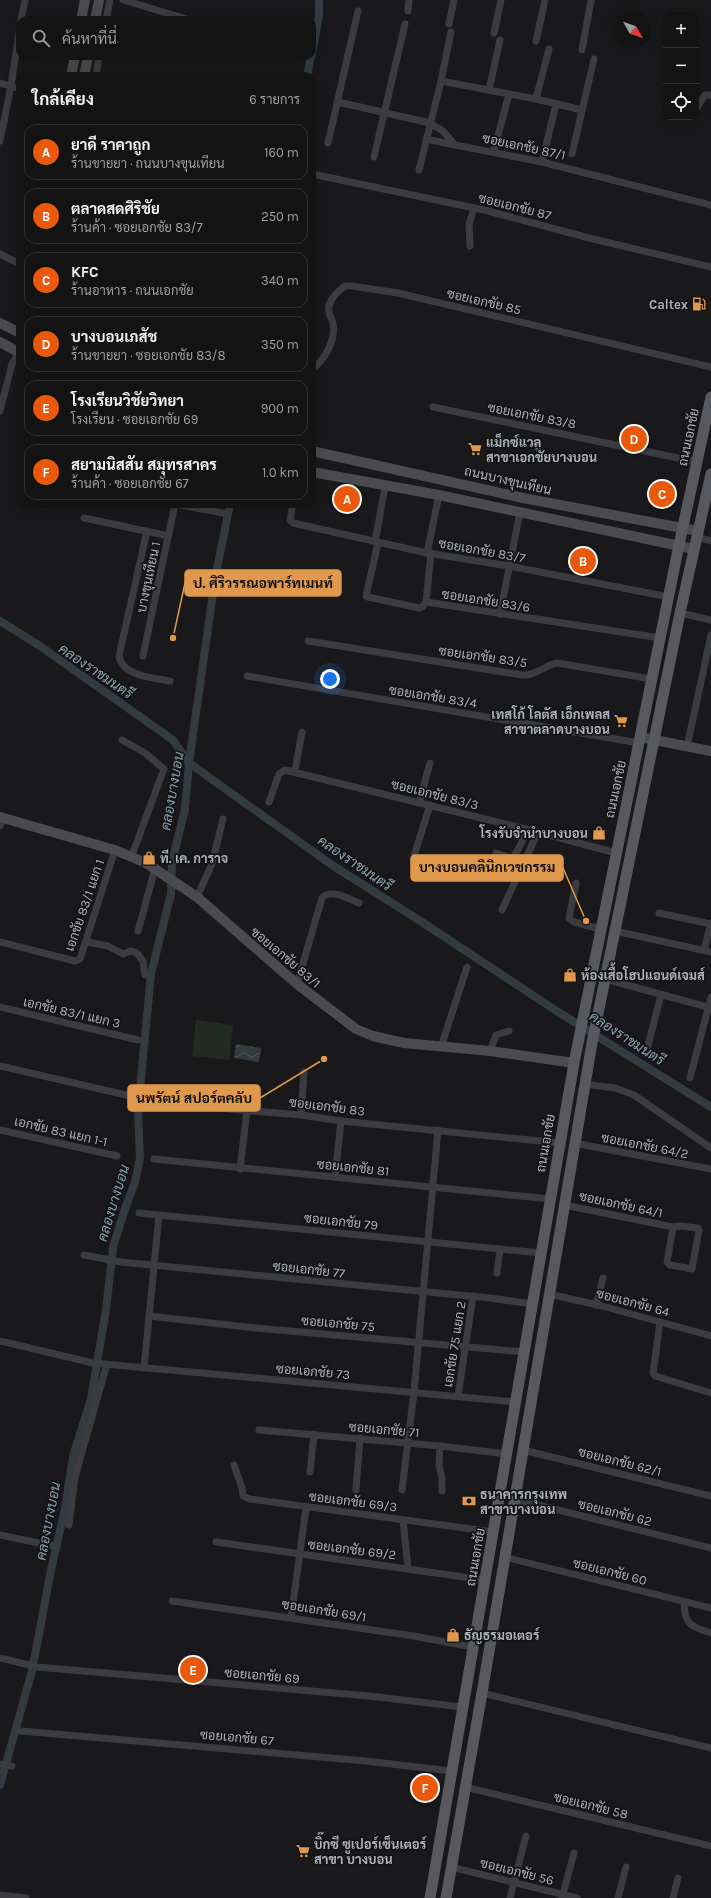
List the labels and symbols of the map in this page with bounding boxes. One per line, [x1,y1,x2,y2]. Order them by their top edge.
north arrow [615,12,651,48]
street label: ซอยเอกชัย 87/1 [481,130,567,163]
street label: ซอยเอกชัย 87 [477,190,553,223]
street label: ซอยเอกชัย 85 [445,286,523,317]
fuel station icon: Caltex [691,296,707,312]
place label: Caltex [649,297,688,312]
street label: ซอยเอกชัย 83/8 [486,400,577,431]
street label: ถนนเอกชัย [675,407,702,467]
pin: D [621,424,647,454]
place label: แม็กซ์แวลู สาขาเอกชัยบางบอน [486,432,597,465]
supermarket icon: แม็กซ์แวลู สาขาเอกชัยบางบอน [467,441,483,457]
street label: ถนนบางขุนเทียน [462,461,553,500]
pin: C [649,479,675,509]
pin: A [334,484,360,514]
street label: ซอยเอกชัย 83/7 [437,535,527,566]
street label: บางขุนเทียน 1 [132,540,165,614]
pin: B [570,546,596,576]
callout: ป. ศิริวรรณอพาร์ทเมนท์ [185,570,341,596]
text: ป. ศิริวรรณอพาร์ทเมนท์ [193,574,334,592]
street label: ซอยเอกชัย 83/6 [441,586,531,615]
water label: คลองราชมนตรี [55,639,138,703]
street label: ซอยเอกชัย 83/5 [438,643,528,670]
your location [320,669,340,689]
street label: ซอยเอกชัย 83/4 [388,682,478,711]
place label: เทสโก้ โลตัส เอ็กเพลส สาขาตลาดบางบอน [491,704,610,737]
supermarket icon: เทสโก้ โลตัส เอ็กเพลส สาขาตลาดบางบอน [613,713,629,729]
water label: คลองบางบอน [157,750,188,832]
street label: ถนนเอกชัย [602,759,629,819]
street label: ซอยเอกชัย 83/3 [390,776,480,813]
place label: โรงรับจำนำบางบอน [479,824,588,841]
shop icon: โรงรับจำนำบางบอน [591,825,607,841]
water label: คลองราชมนตรี [314,831,397,895]
place label: ที. เค. การาจ [160,849,228,866]
shop icon: ที. เค. การาจ [141,850,157,866]
callout: บางบอนคลินิกเวชกรรม [411,855,563,881]
street label: เอกชัย 83/1 แยก 1 [62,857,107,953]
text: บางบอนคลินิกเวชกรรม [419,859,555,876]
street label: ซอยเอกชัย 83/1 [248,924,324,991]
place label: ห้องเสื้อโฮปแอนด์เจมส์ [581,962,706,983]
shop icon: ห้องเสื้อโฮปแอนด์เจมส์ [562,967,578,983]
street label: เอกชัย 83/1 แยก 3 [22,994,122,1031]
water label: คลองราชมนตรี [586,1007,669,1070]
callout: นพรัตน์ สปอร์ตคลับ [128,1085,260,1111]
text: นพรัตน์ สปอร์ตคลับ [136,1089,252,1107]
street label: ซอยเอกชัย 83 [288,1094,366,1119]
street label: เอกชัย 83 แยก 1-1 [13,1113,109,1149]
street label: ถนนเอกชัย [533,1113,558,1173]
street label: ซอยเอกชัย 64/2 [600,1130,690,1161]
street label: ซอยเอกชัย 81 [316,1156,390,1179]
water label: คลองบางบอน [94,1163,133,1244]
street label: ซอยเอกชัย 64/1 [578,1188,664,1221]
street label: ซอยเอกชัย 79 [303,1210,379,1233]
street label: ซอยเอกชัย 77 [272,1258,346,1281]
street label: ซอยเอกชัย 64 [595,1285,671,1319]
street label: เอกชัย 75 แยก 2 [440,1300,469,1388]
street label: ซอยเอกชัย 75 [300,1313,376,1334]
street label: ซอยเอกชัย 73 [275,1361,351,1382]
street label: ซอยเอกชัย 71 [348,1419,420,1440]
street label: ซอยเอกชัย 62/1 [577,1444,663,1479]
water label: คลองบางบอน [33,1480,64,1562]
place label: ธนาคารกรุงเทพ สาขาบางบอน [480,1487,567,1517]
street label: ซอยเอกชัย 69/3 [308,1489,398,1514]
bank icon: ธนาคารกรุงเทพ สาขาบางบอน [461,1493,477,1509]
street label: ซอยเอกชัย 62 [576,1496,653,1529]
street label: ถนนเอกชัย [463,1527,488,1587]
street label: ซอยเอกชัย 69/2 [307,1537,397,1562]
street label: ซอยเอกชัย 60 [571,1555,649,1588]
street label: ซอยเอกชัย 69/1 [281,1596,367,1625]
place label: ธัญธรมอเตอร์ [464,1626,541,1644]
shop icon: ธัญธรมอเตอร์ [445,1627,461,1643]
pin: E [180,1655,206,1685]
street label: ซอยเอกชัย 69 [224,1665,300,1686]
street label: ซอยเอกชัย 67 [199,1727,275,1748]
pin: F [412,1773,438,1803]
street label: ซอยเอกชัย 58 [552,1789,630,1822]
place label: บิ๊กซี ซูเปอร์เซ็นเตอร์ สาขา บางบอน [314,1831,427,1867]
supermarket icon: บิ๊กซี ซูเปอร์เซ็นเตอร์ สาขา บางบอน [295,1843,311,1859]
street label: ซอยเอกชัย 56 [478,1855,555,1888]

